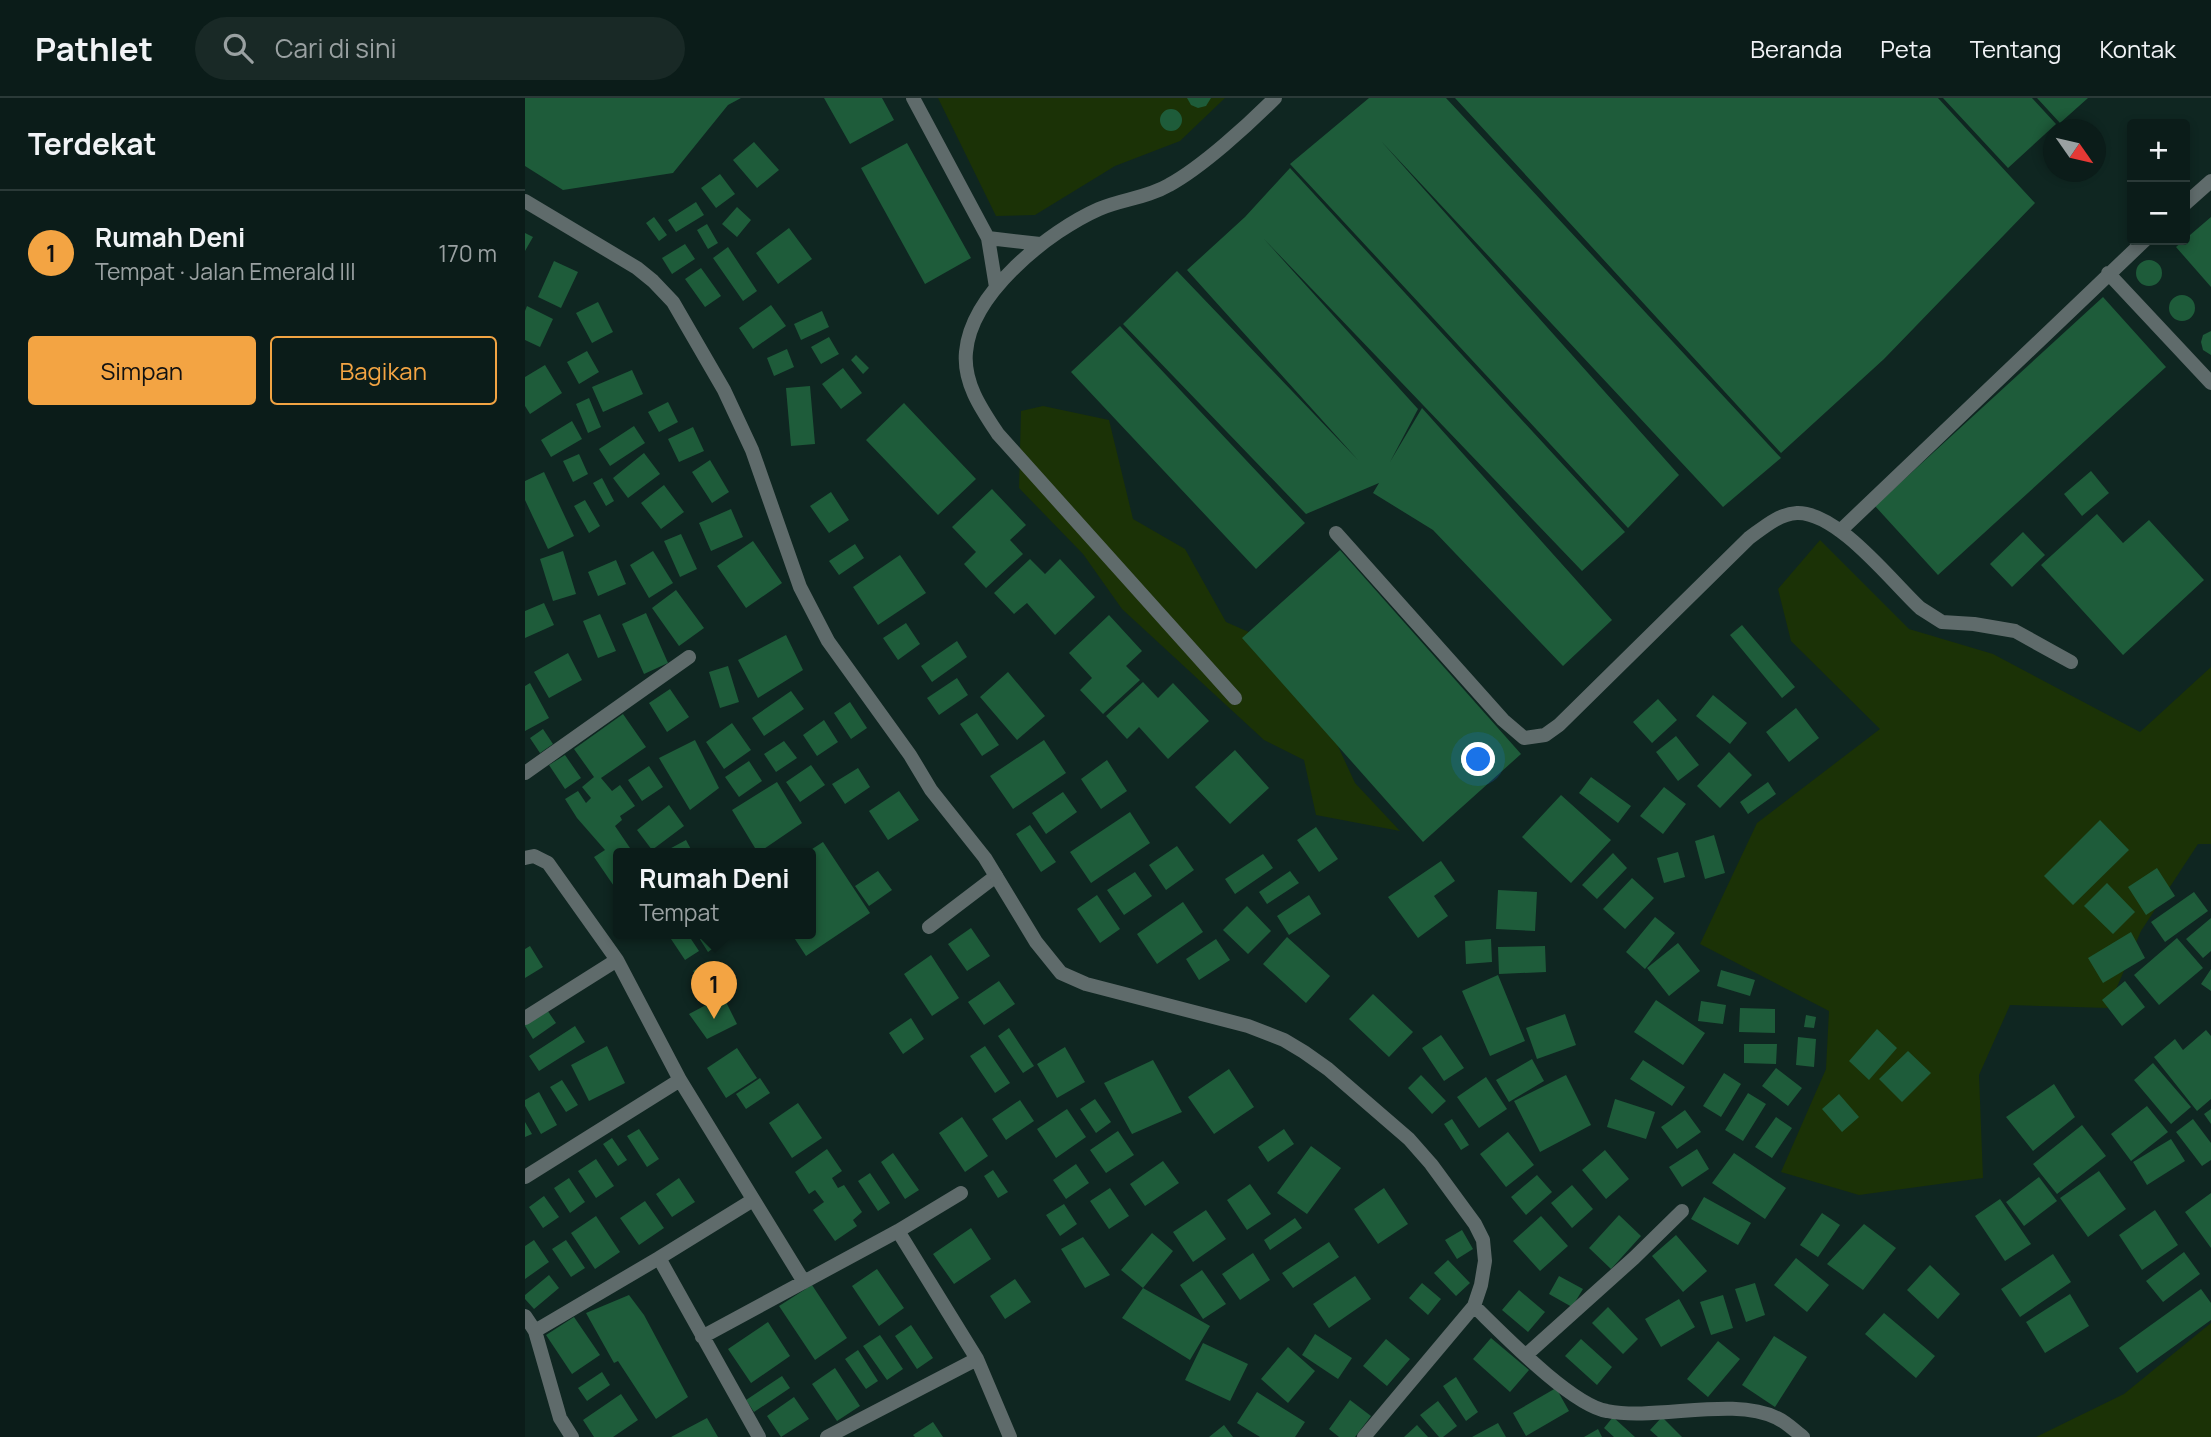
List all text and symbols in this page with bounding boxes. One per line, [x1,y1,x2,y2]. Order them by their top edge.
search box [195,17,685,80]
text: Pathlet [35,26,153,71]
icon: search [219,29,257,67]
text: Cari di sini [275,30,397,66]
text: Beranda [1750,32,1842,65]
text: Peta [1880,32,1932,65]
text: Tentang [1970,32,2061,65]
text: Kontak [2099,32,2176,65]
north arrow [2043,119,2106,182]
map controls [2127,119,2190,245]
button: + [2127,119,2190,182]
text: Terdekat [28,123,157,164]
button: − [2127,182,2190,245]
text: Rumah Deni [95,219,245,255]
text: 1 [46,237,56,269]
text: 170 m [438,237,497,269]
text: Tempat · Jalan Emerald III [95,255,356,287]
button: Simpan [28,336,256,405]
button: Bagikan [270,336,497,405]
your location [1461,742,1495,776]
popup [613,848,816,939]
text: Rumah Deni [639,860,790,896]
text: Tempat [639,896,719,928]
pin: 1 [691,961,737,1019]

